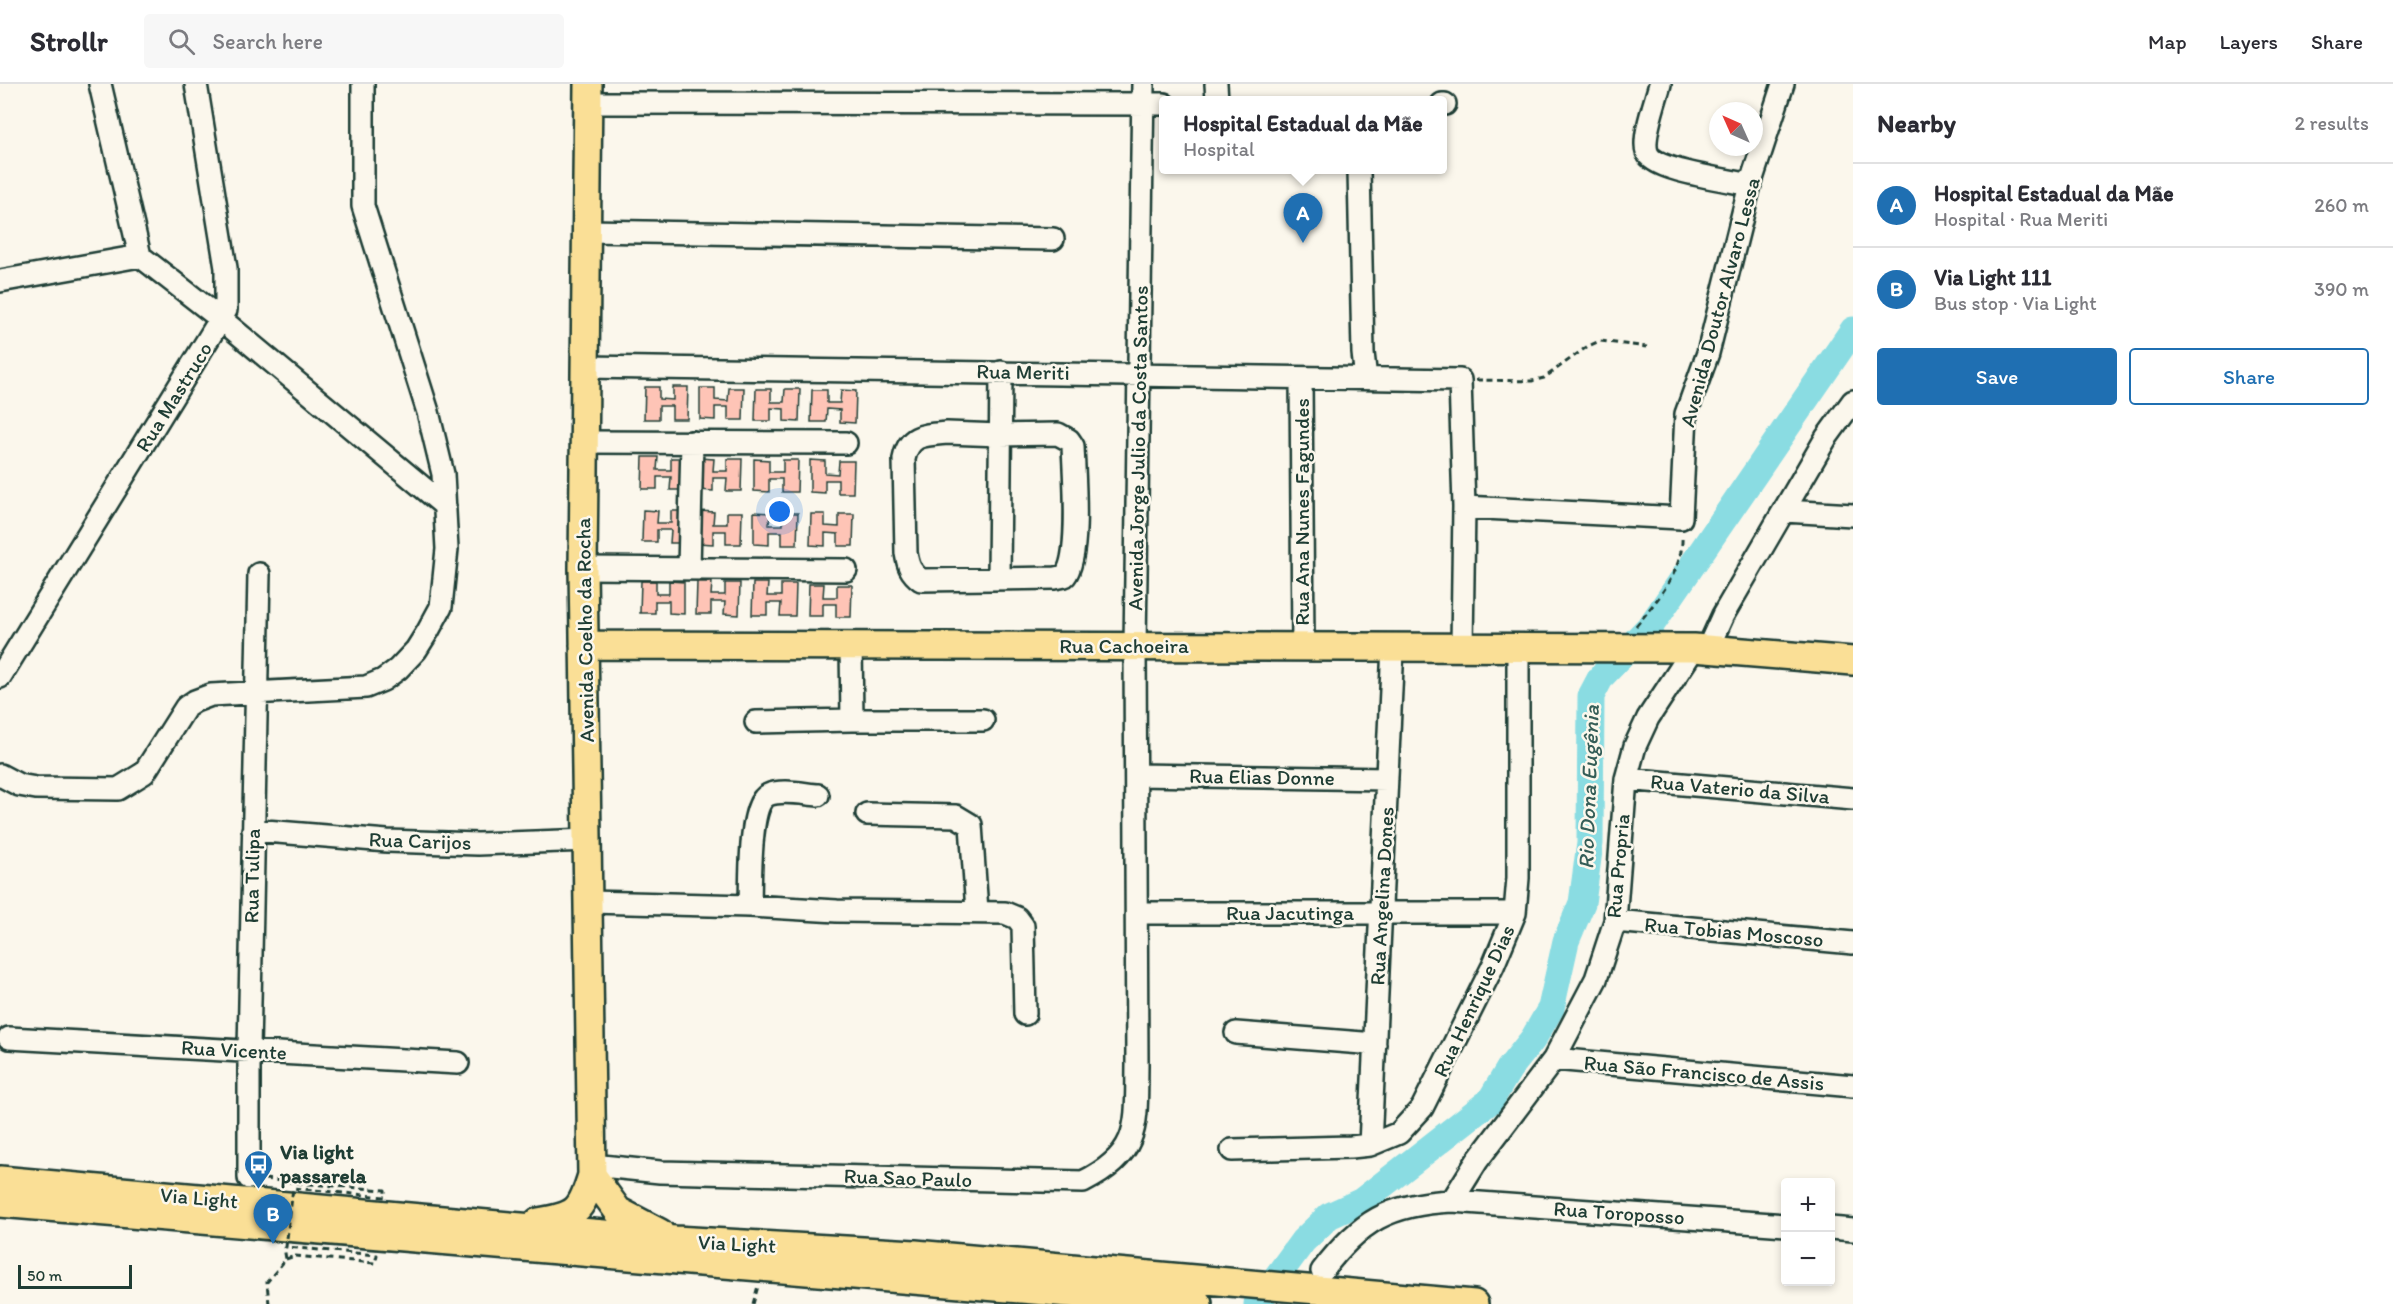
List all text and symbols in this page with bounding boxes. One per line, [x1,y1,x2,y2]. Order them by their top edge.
search box [144,14,564,68]
text: Strollr [30,24,108,58]
icon: search [165,25,198,58]
text: Search here [213,28,323,55]
text: Map [2148,29,2187,54]
text: Layers [2220,29,2278,54]
text: Share [2311,29,2363,54]
popup [1159,96,1447,174]
north arrow [1709,102,1763,156]
text: Nearby [1877,107,1956,139]
text: Hospital Estadual da Mãe [1183,110,1423,137]
text: 2 results [2295,111,2369,135]
text: Hospital [1183,137,1255,161]
street label: Avenida Doutor Alvaro Lessa [1674,174,1765,429]
text: Hospital Estadual da Mãe [1934,180,2174,207]
text: A [1890,193,1903,217]
text: 260 m [2314,193,2369,217]
pin: A [1284,194,1322,243]
text: Hospital · Rua Meriti [1934,207,2108,231]
text: Via Light 111 [1934,264,2051,291]
text: B [1890,277,1903,301]
text: 390 m [2314,277,2369,301]
street label: Avenida Jorge Julio da Costa Santos [1122,285,1153,611]
text: Bus stop · Via Light [1934,291,2097,315]
street label: Rua Mastruco [130,337,217,456]
button: Save [1877,348,2117,405]
button: Share [2129,348,2369,405]
street label: Rua Meriti [976,358,1070,385]
street label: Rua Ana Nunes Fagundes [1289,398,1314,626]
your location [765,497,794,526]
street label: Avenida Coelho da Rocha [570,517,599,743]
street label: Rua Cachoeira [1059,633,1189,658]
water label: Rio Dona Eugênia [1572,704,1605,870]
street label: Rua Elias Donne [1189,763,1335,790]
street label: Rua Vaterio da Silva [1649,768,1831,809]
street label: Rua Angelina Dones [1364,806,1399,986]
street label: Rua Propria [1600,813,1635,919]
street label: Rua Carijos [368,826,472,855]
street label: Rua Tulipa [238,828,265,924]
street label: Rua Jacutinga [1226,900,1354,925]
street label: Rua Tobias Moscoso [1643,911,1825,952]
street label: Rua Henrique Dias [1427,921,1520,1081]
street label: Rua Vicente [180,1034,288,1065]
street label: Rua São Francisco de Assis [1583,1050,1825,1095]
place label: Via light passarela [279,1139,368,1189]
bus stop icon: Via light passarela [243,1148,275,1190]
street label: Rua Sao Paulo [843,1163,973,1192]
map controls [1781,1178,1835,1286]
button: + [1781,1178,1835,1232]
street label: Via Light [159,1182,239,1213]
pin: B [254,1194,292,1244]
street label: Rua Toroposso [1553,1195,1685,1230]
street label: Via Light [697,1229,777,1258]
button: − [1781,1232,1835,1286]
scale bar [18,1262,132,1290]
text: 50 m [27,1266,62,1285]

